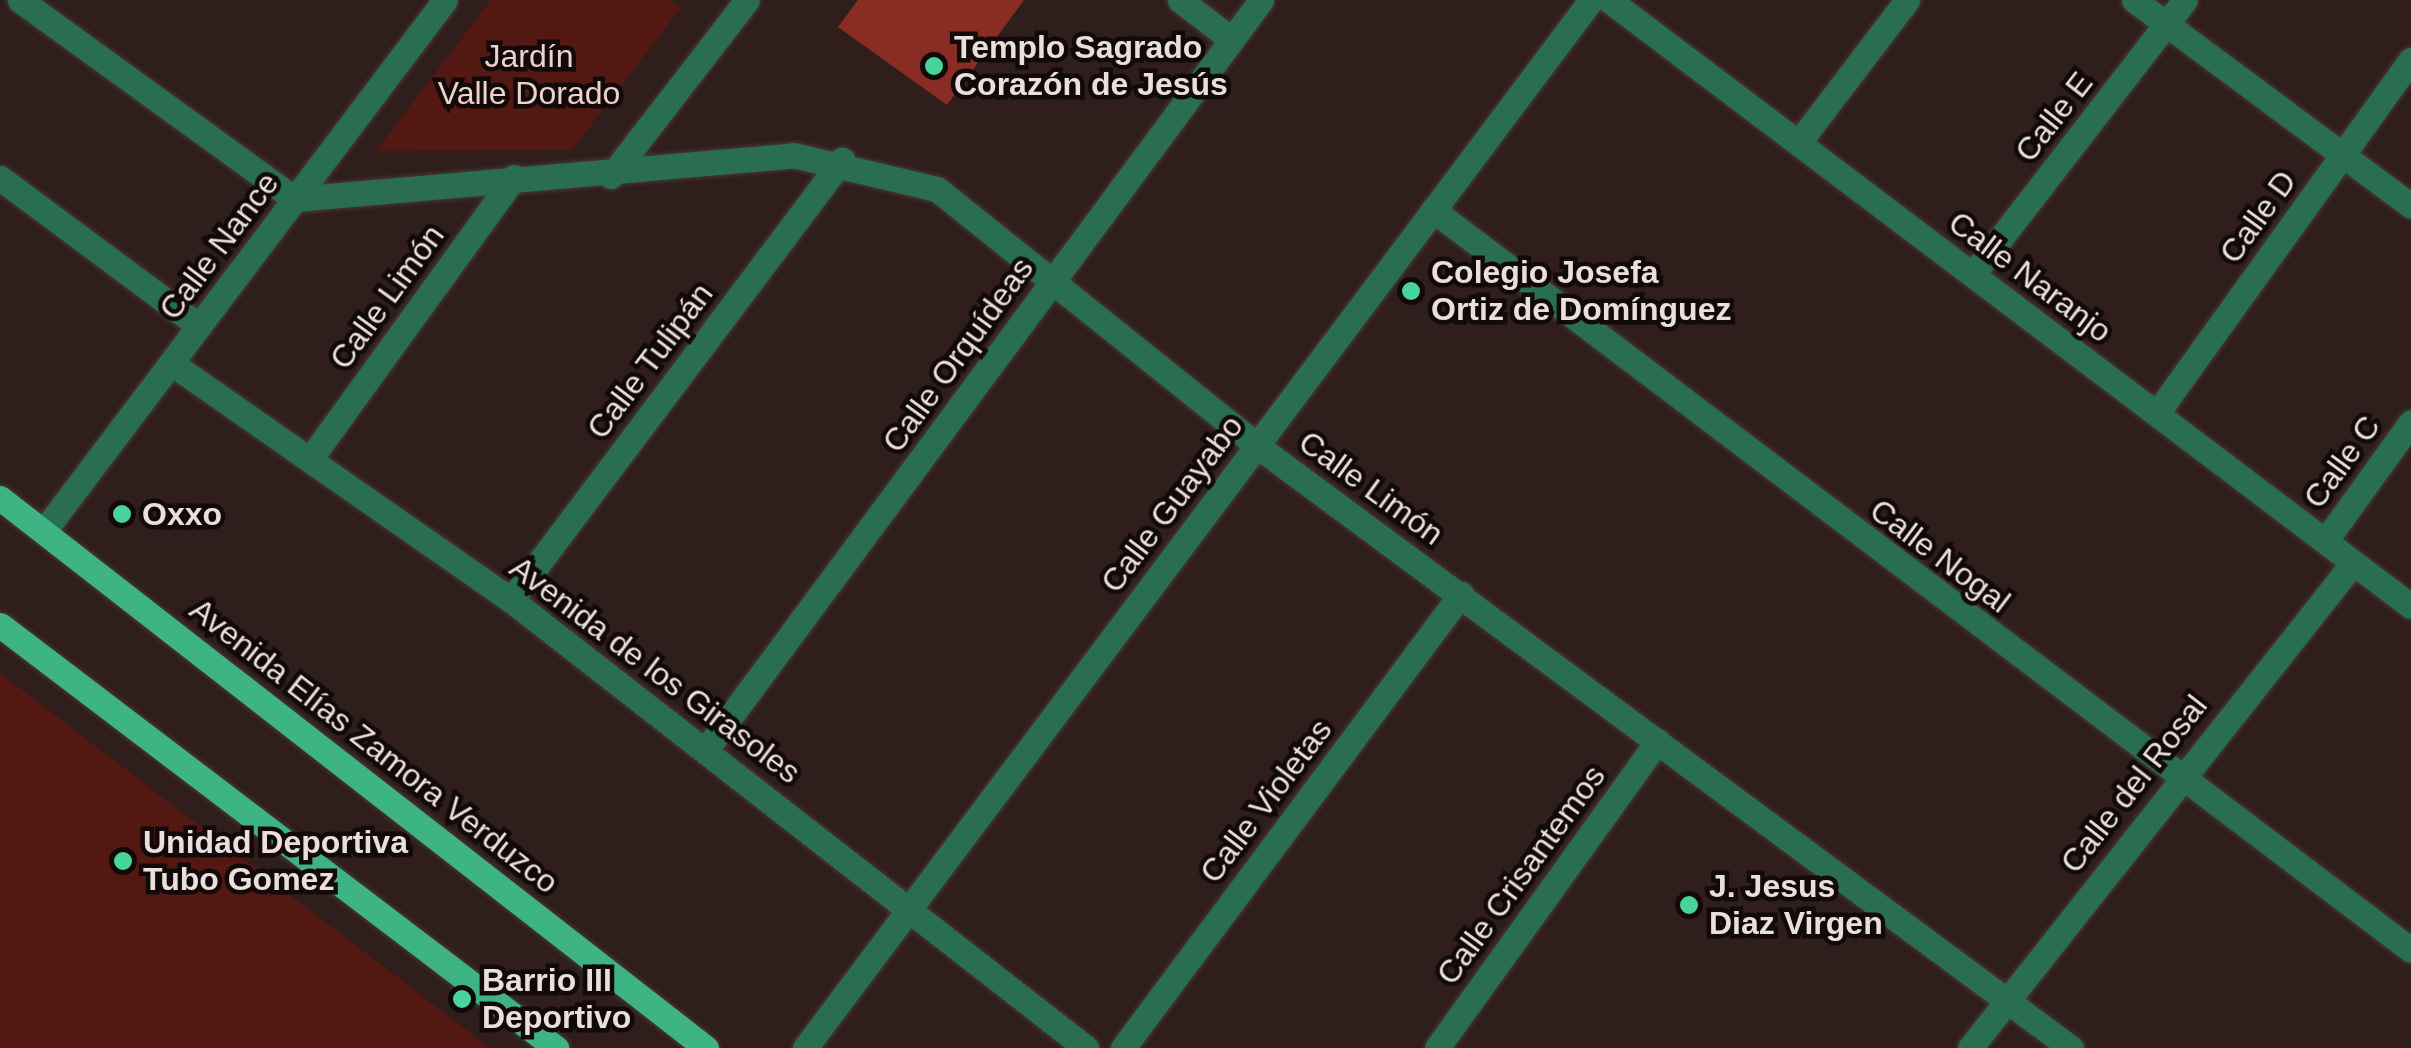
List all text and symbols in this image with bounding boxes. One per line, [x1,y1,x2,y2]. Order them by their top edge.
place label: Templo Sagrado Corazón de Jesús [954,29,1228,104]
park label: Jardín Valle Dorado [438,38,620,113]
marker: Templo Sagrado Corazón de Jesús [923,55,945,77]
street label: Calle E [2007,65,2101,169]
street label: Calle D [2212,163,2304,271]
street label: Calle Nance [151,165,287,327]
street label: Calle Naranjo [1941,203,2119,351]
street label: Calle Limón [322,217,452,377]
street label: Calle Orquídeas [875,250,1041,460]
place label: Colegio Josefa Ortiz de Domínguez [1431,254,1731,329]
street label: Calle Tulipán [579,275,721,447]
marker: Colegio Josefa Ortiz de Domínguez [1400,280,1422,302]
street label: Calle Guayabo [1093,408,1251,600]
street label: Calle C [2296,408,2388,516]
street label: Calle Limón [1291,423,1451,553]
street label: Calle Nogal [1862,491,2018,621]
place label: Oxxo [142,495,222,533]
marker: Oxxo [111,503,133,525]
street label: Avenida de los Girasoles [502,548,808,792]
street label: Avenida Elías Zamora Verduzco [182,590,566,902]
street label: Calle del Rosal [2053,687,2215,881]
street label: Calle Violetas [1192,712,1340,890]
street label: Calle Crisantemos [1429,758,1613,992]
place label: Unidad Deportiva Tubo Gomez [143,824,408,899]
marker: Unidad Deportiva Tubo Gomez [112,850,134,872]
place label: J. Jesus Diaz Virgen [1709,868,1883,943]
marker: J. Jesus Diaz Virgen [1678,894,1700,916]
place label: Barrio III Deportivo [482,962,631,1037]
marker: Barrio III Deportivo [451,988,473,1010]

